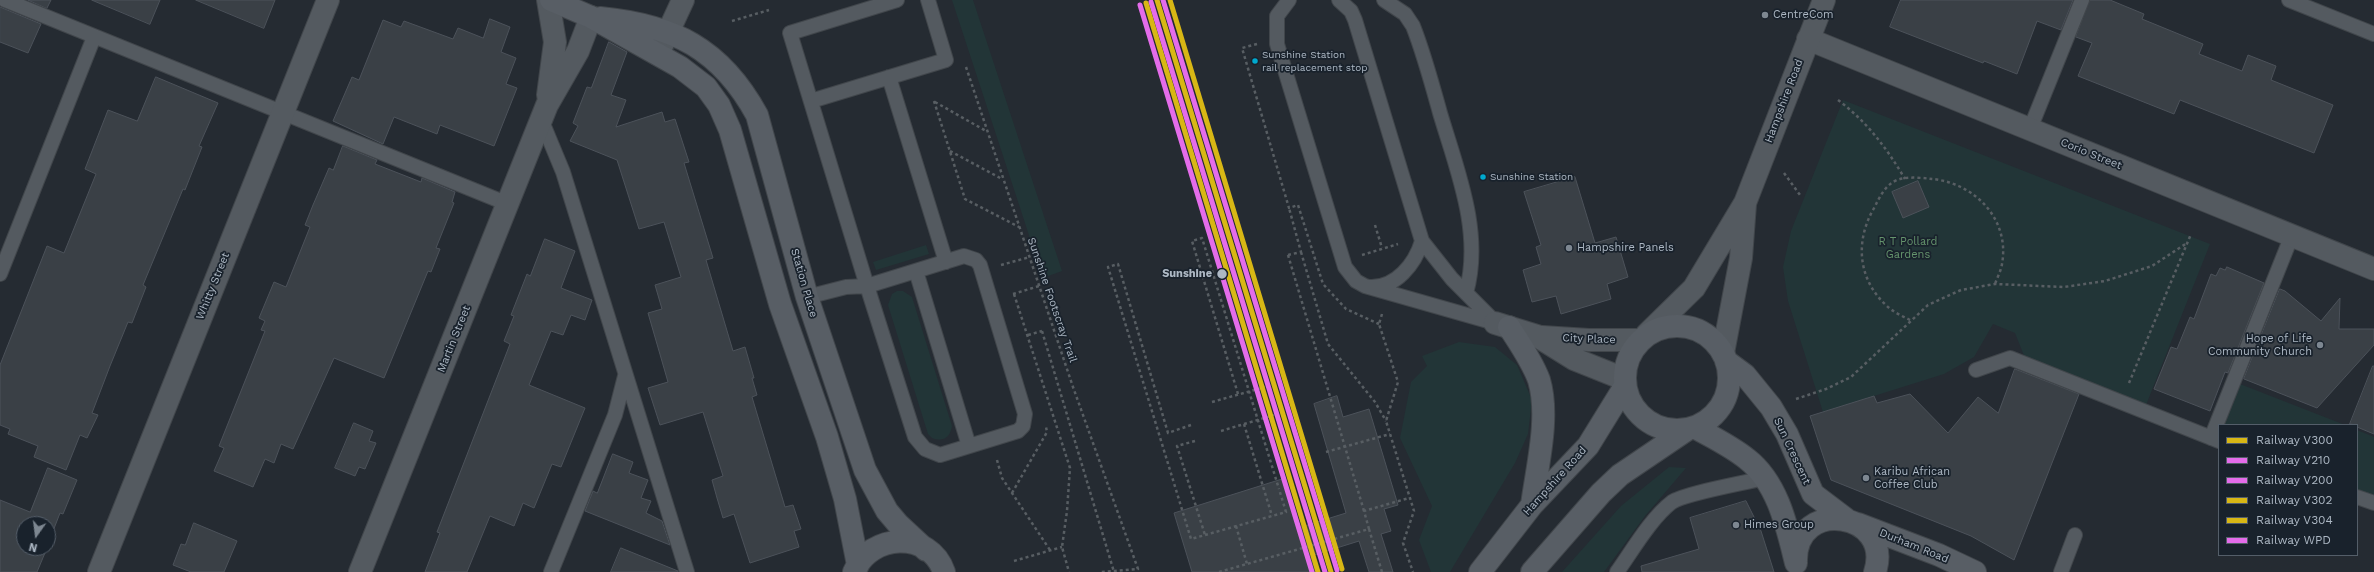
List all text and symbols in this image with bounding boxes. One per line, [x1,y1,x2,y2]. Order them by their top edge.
place label: CentreCom [1773,8,1834,22]
marker: CentreCom [1760,10,1770,20]
place label: Sunshine Station rail replacement stop [1262,49,1368,72]
marker: Sunshine Station rail replacement stop [1250,56,1260,66]
street label: Hampshire Road [1762,57,1806,145]
street label: Corio Street [2058,136,2124,172]
place label: Sunshine Station [1490,171,1573,183]
marker: Sunshine Station [1478,172,1488,182]
park label: R T Pollard Gardens [1879,235,1937,261]
street label: Sunshine Footscray Trail [1024,236,1080,364]
place label: Hampshire Panels [1577,241,1674,255]
marker: Hampshire Panels [1564,243,1574,253]
street label: Station Place [788,247,820,319]
street label: Whitty Street [194,250,232,322]
place label: Sunshine [1162,267,1212,281]
marker: Sunshine [1215,267,1229,281]
street label: Martin Street [435,304,473,374]
street label: City Place [1562,331,1616,347]
place label: Hope of Life Community Church [2208,332,2312,358]
marker: Hope of Life Community Church [2315,340,2325,350]
street label: Sun Crescent [1771,415,1813,487]
legend [2218,424,2358,556]
text: Railway V300 [2256,433,2333,447]
street label: Hampshire Road [1521,444,1589,518]
text: Railway V210 [2256,453,2330,467]
place label: Karibu African Coffee Club [1874,465,1950,491]
marker: Karibu African Coffee Club [1861,473,1871,483]
text: Railway V200 [2256,473,2333,487]
text: Railway V302 [2256,493,2333,507]
text: Railway V304 [2256,513,2333,527]
north arrow [16,516,56,556]
place label: Himes Group [1744,518,1814,532]
marker: Himes Group [1731,520,1741,530]
street label: Durham Road [1878,526,1950,566]
text: Railway WPD [2256,533,2331,547]
text: N [28,540,39,554]

